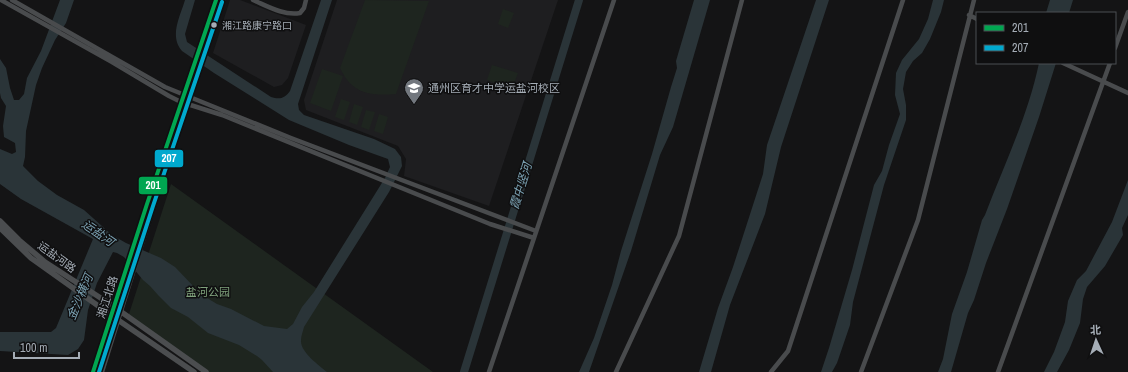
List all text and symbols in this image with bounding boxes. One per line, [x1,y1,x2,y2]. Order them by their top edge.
legend [976,12,1116,64]
place label: 湘江路康宁路口 [222,19,292,32]
marker: 湘江路康宁路口 [209,20,219,30]
text: 201 [1012,20,1029,36]
text: 207 [1012,40,1029,56]
school or university icon: 通州区育才中学运盐河校区 [403,77,425,105]
place label: 通州区育才中学运盐河校区 [428,81,560,95]
line badge: 207 [154,149,184,168]
text: 207 [161,151,177,165]
water label: 霞中竖河 [506,159,536,211]
line badge: 201 [138,176,168,195]
text: 201 [145,178,161,192]
water label: 运盐河 [79,216,119,251]
street label: 运盐河路 [35,238,79,276]
water label: 金沙横河 [63,270,98,322]
street label: 湘江北路 [94,274,120,320]
park label: 盐河公园 [186,285,230,299]
north arrow [1076,320,1116,360]
text: 北 [1090,323,1101,337]
scale bar [14,334,79,360]
text: 100 m [20,340,47,356]

